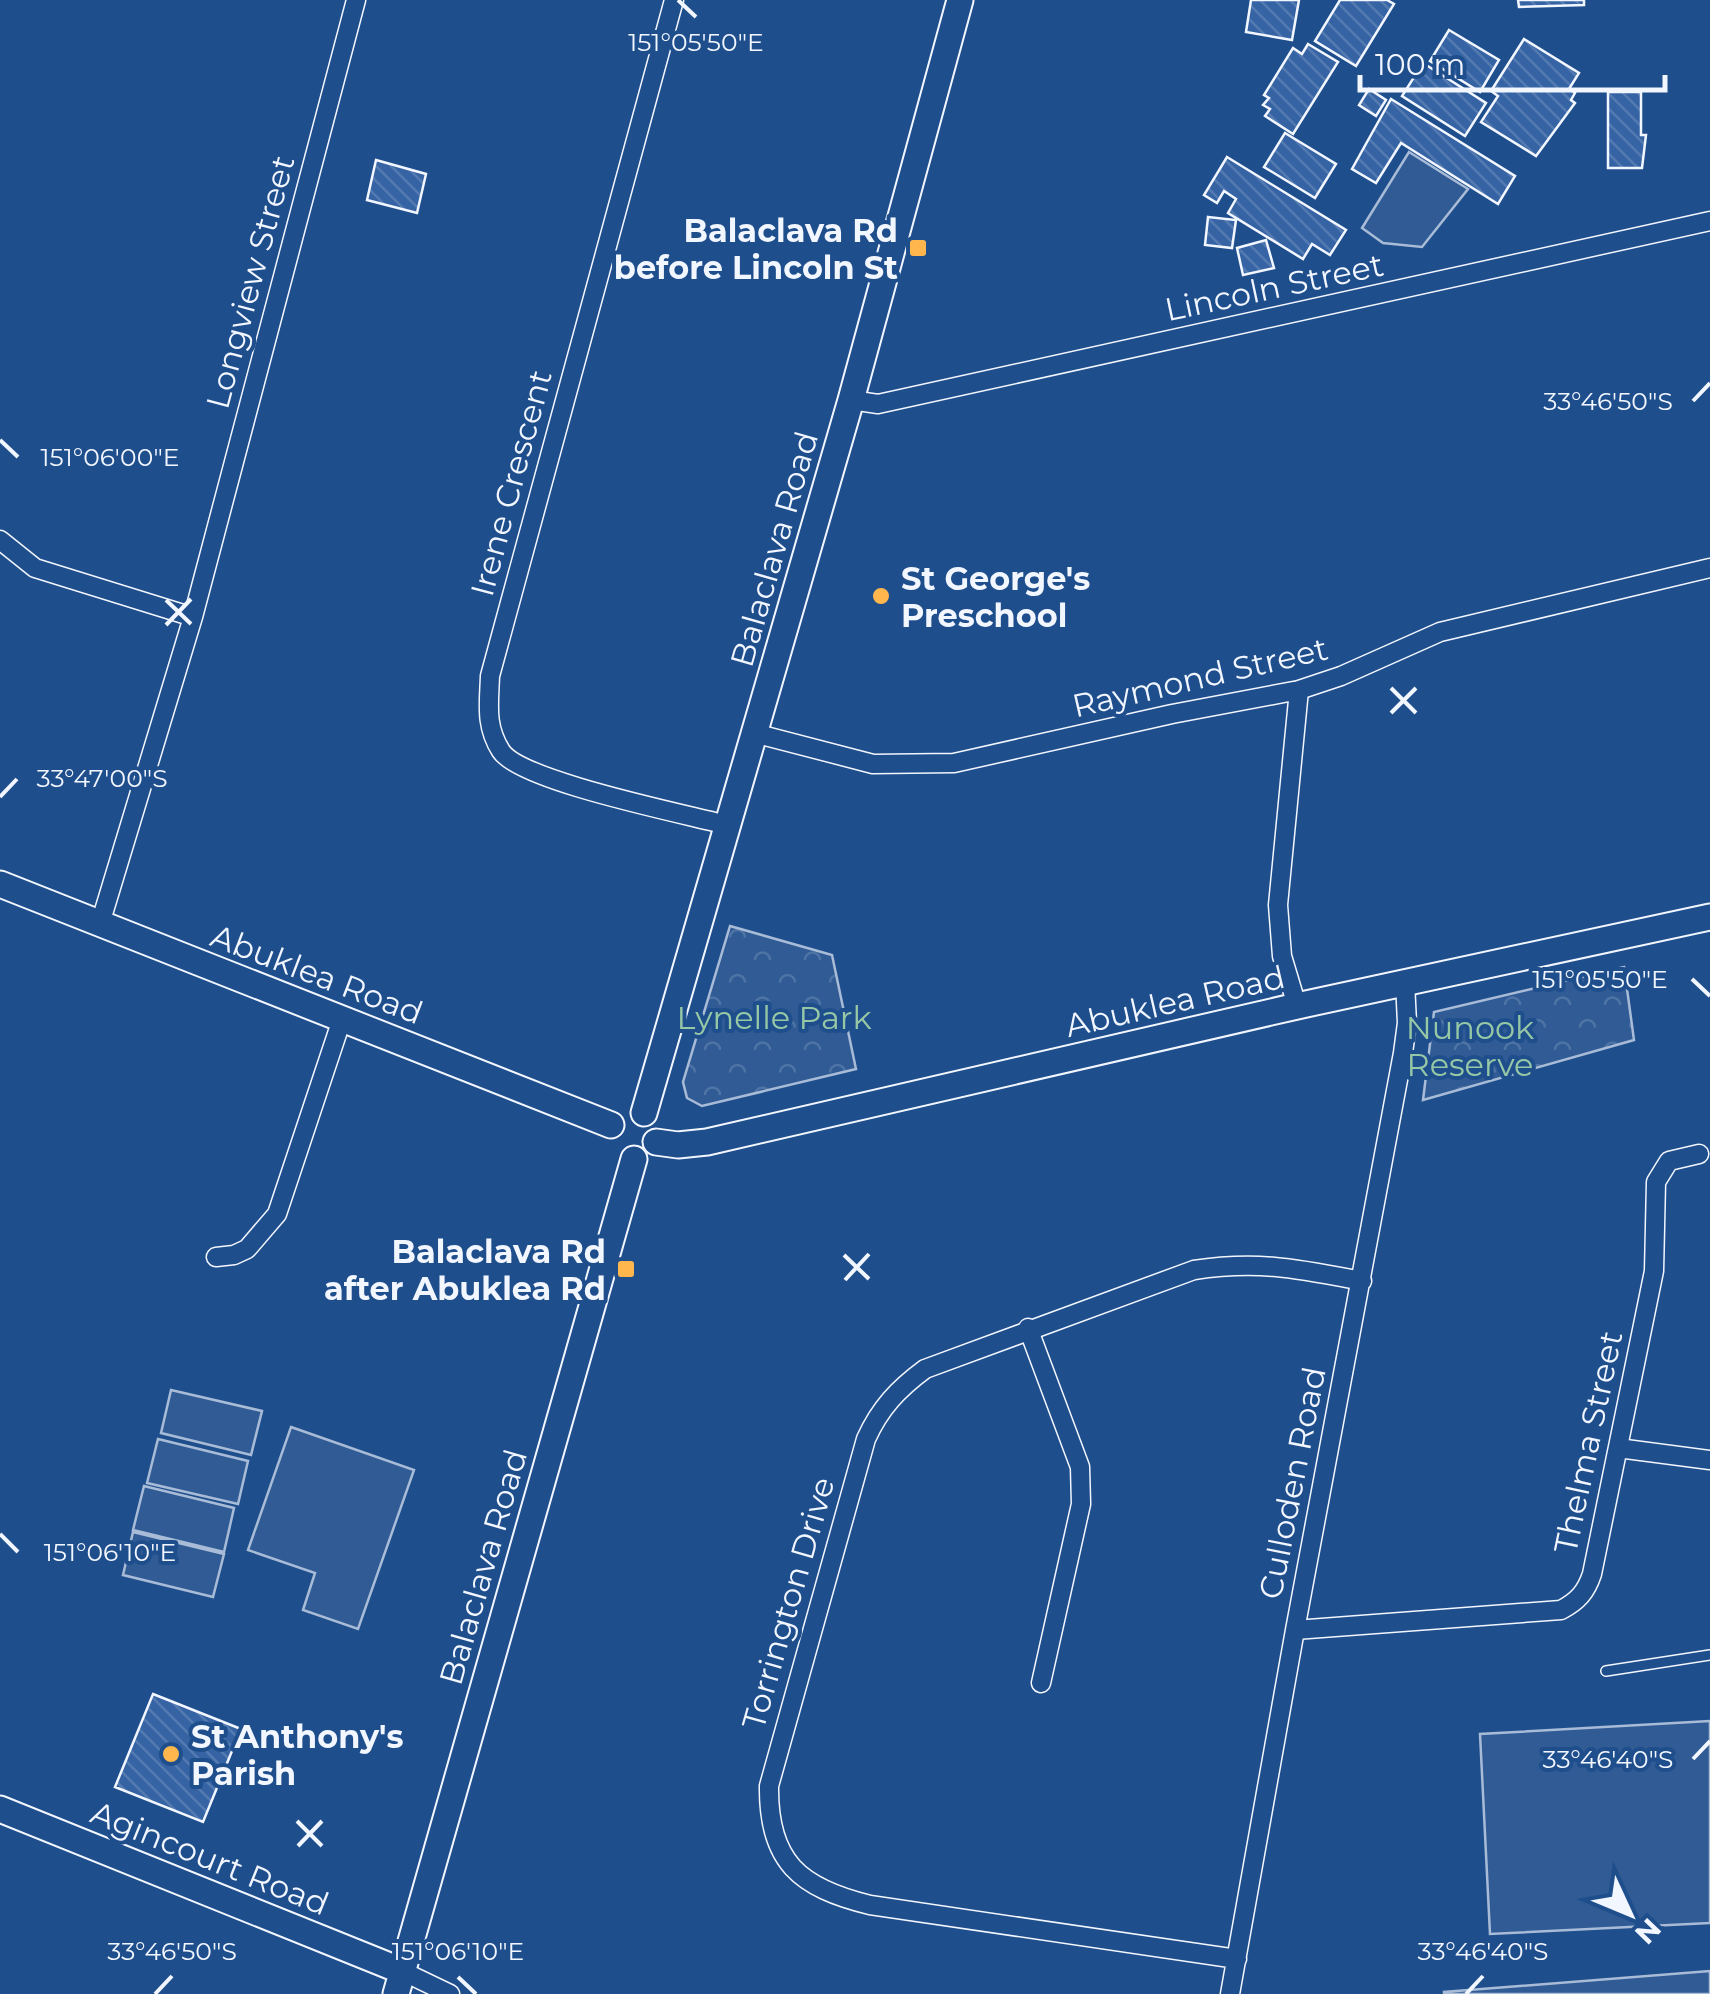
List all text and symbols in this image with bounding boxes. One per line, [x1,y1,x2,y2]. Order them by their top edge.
text: 151°05'50"E [628,27,764,57]
scale bar [1360,30,1665,92]
text: 100 m [1375,46,1465,83]
street label: Longview Street [197,151,303,413]
place label: Balaclava Rd before Lincoln St [614,211,898,287]
marker: Balaclava Rd before Lincoln St [907,237,929,259]
street label: Lincoln Street [1161,245,1387,329]
street label: Irene Crescent [462,366,560,600]
text: 33°46'50"S [1543,386,1673,416]
street label: Balaclava Road [722,427,826,671]
text: 151°06'00"E [41,442,179,472]
place label: St George's Preschool [901,559,1090,635]
marker: St George's Preschool [870,585,892,607]
street label: Raymond Street [1068,629,1332,725]
text: 33°47'00"S [36,763,168,793]
street label: Abuklea Road [206,916,428,1032]
street label: Abuklea Road [1062,957,1288,1045]
text: 151°05'50"E [1532,964,1668,994]
park label: Lynelle Park [676,998,872,1037]
park label: Nunook Reserve [1406,1008,1534,1084]
place label: Balaclava Rd after Abuklea Rd [324,1232,606,1308]
marker: Balaclava Rd after Abuklea Rd [615,1258,637,1280]
street label: Thelma Street [1545,1327,1631,1557]
street label: Culloden Road [1250,1364,1334,1602]
street label: Balaclava Road [431,1445,535,1689]
street label: Torrington Drive [733,1473,843,1733]
text: 151°06'10"E [44,1537,176,1567]
place label: St Anthony's Parish [191,1717,403,1793]
marker: St Anthony's Parish [160,1743,182,1765]
text: 33°46'40"S [1543,1744,1673,1774]
street label: Agincourt Road [86,1793,334,1923]
north arrow [1580,1864,1680,1964]
text: N [1628,1911,1668,1951]
text: 33°46'50"S [107,1936,237,1966]
text: 151°06'10"E [392,1936,524,1966]
text: 33°46'40"S [1418,1936,1548,1966]

